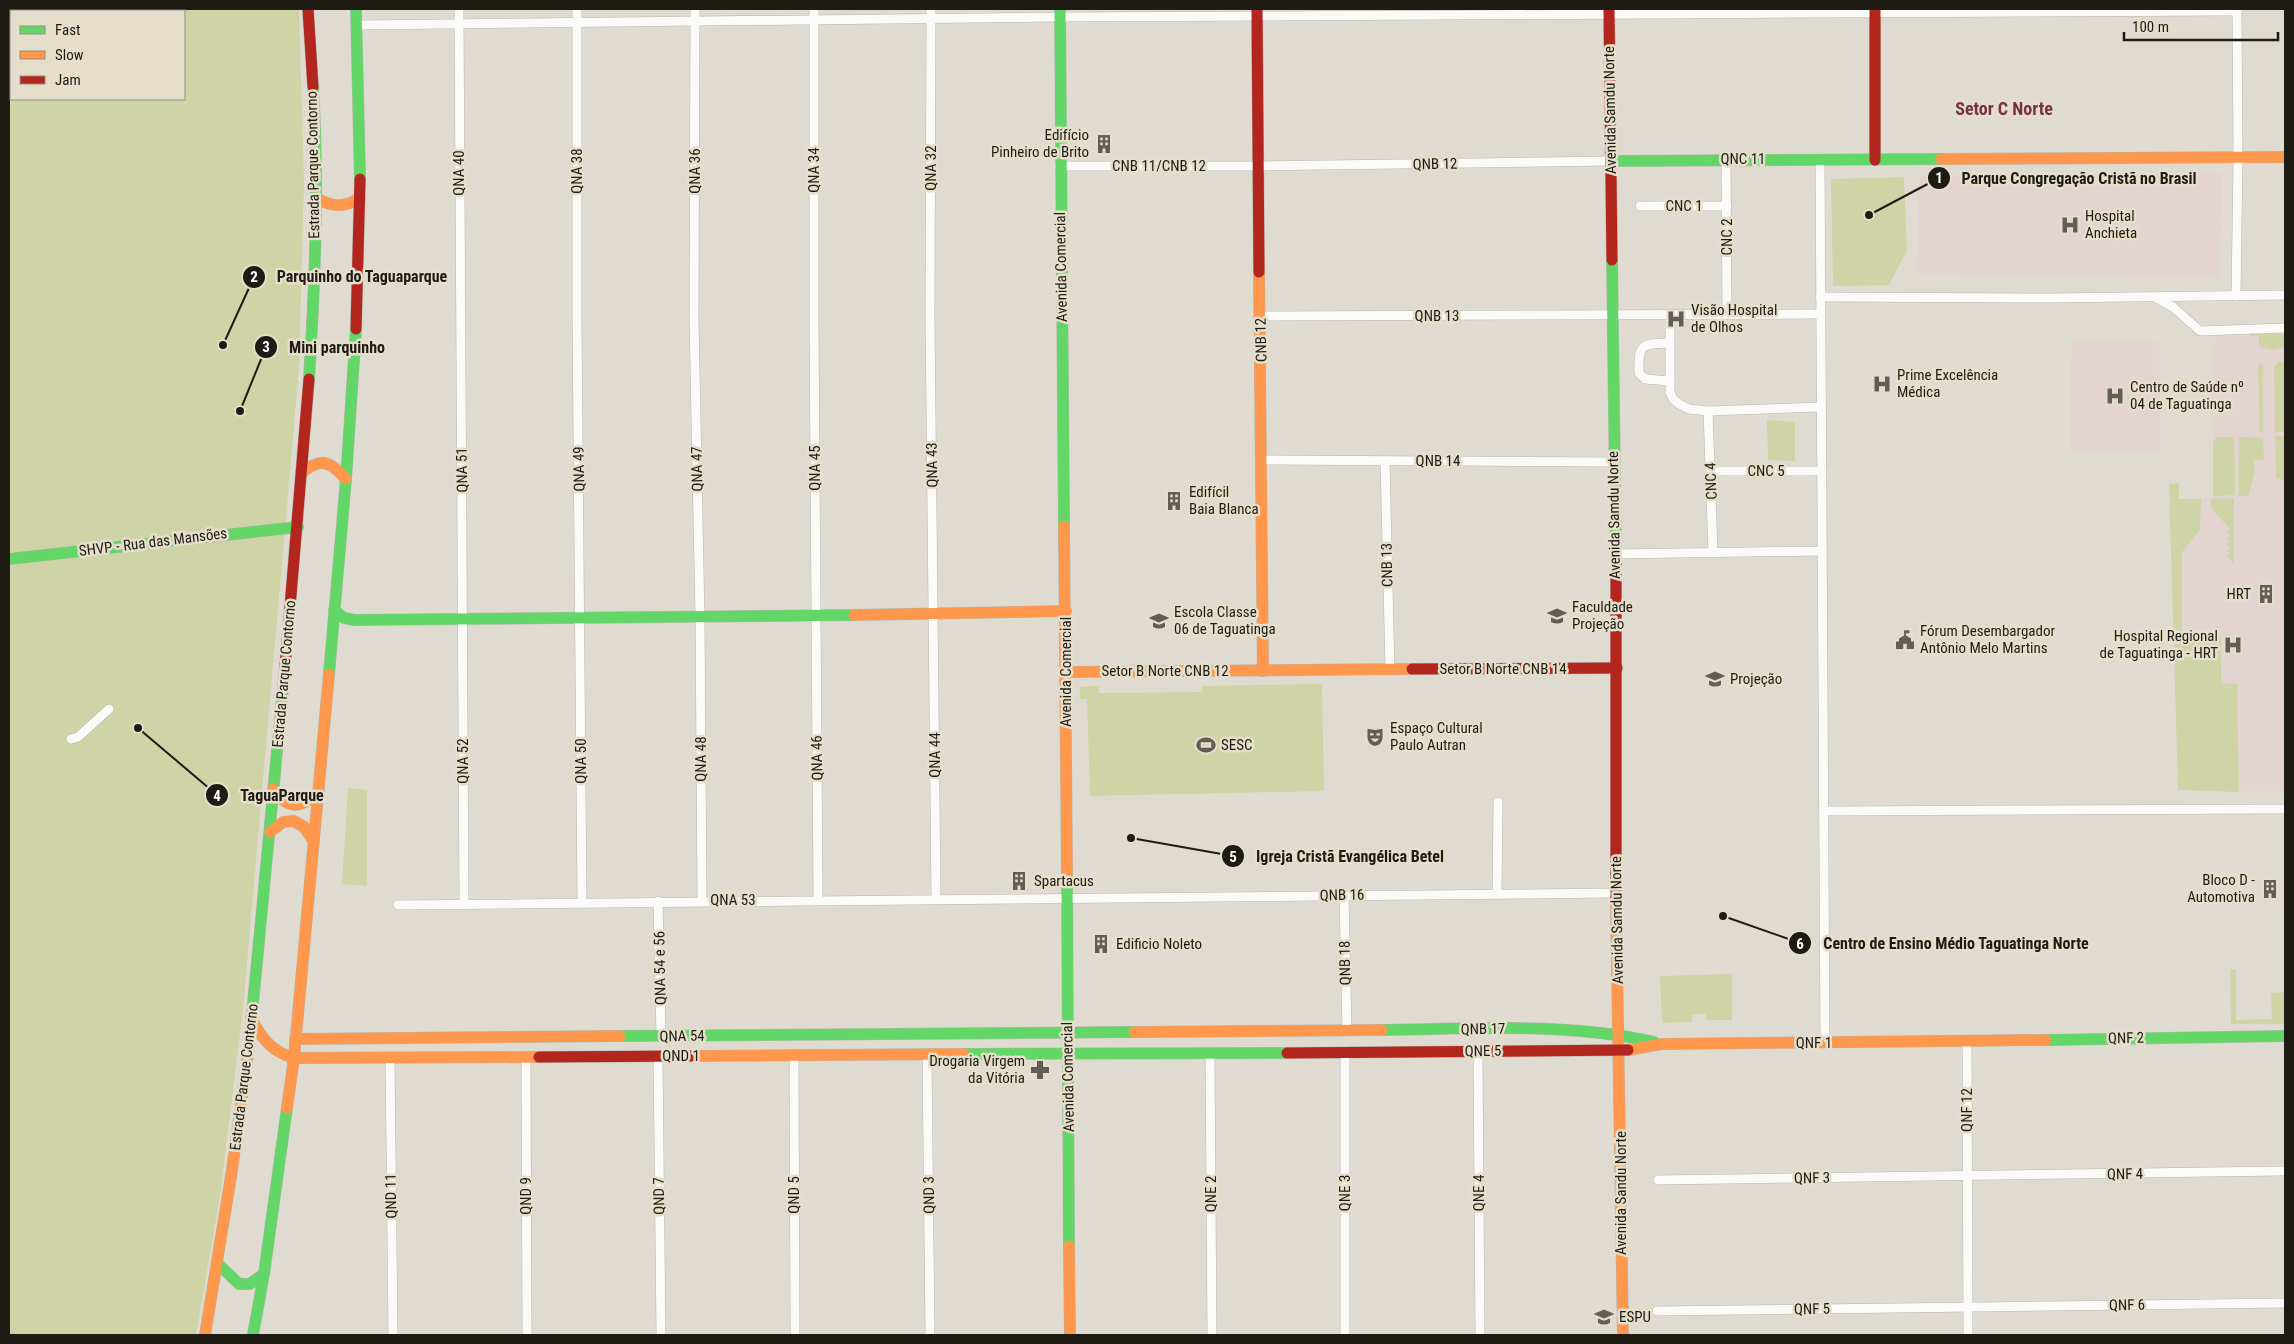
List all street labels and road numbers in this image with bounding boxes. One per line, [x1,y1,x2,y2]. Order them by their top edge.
street label: Avenida Samdu Norte [1600,46,1620,174]
street label: Estrada Parque Contorno [303,91,323,239]
street label: QNA 32 [922,145,940,191]
street label: QNA 34 [805,147,823,193]
street label: QNA 38 [568,148,586,194]
street label: QNA 36 [686,148,704,194]
street label: QNA 40 [450,150,468,196]
street label: QNC 11 [1720,150,1766,168]
street label: QNB 12 [1412,155,1458,173]
street label: CNB 11/CNB 12 [1112,157,1206,175]
street label: CNC 1 [1665,197,1703,215]
street label: Avenida Comercial [1051,212,1071,322]
street label: CNC 2 [1718,218,1736,256]
street label: QNB 13 [1415,307,1459,325]
street label: CNB 12 [1252,318,1270,362]
street label: QNA 43 [923,442,941,488]
street label: QNA 45 [806,445,824,491]
street label: QNA 49 [570,446,588,492]
street label: QNA 47 [688,446,706,492]
street label: QNA 51 [453,447,471,493]
street label: Avenida Samdu Norte [1604,451,1624,579]
street label: QNB 14 [1416,452,1460,470]
street label: CNC 4 [1701,462,1721,500]
street label: CNC 5 [1747,462,1785,480]
street label: SHVP - Rua das Mansões [78,524,228,560]
street label: CNB 13 [1378,543,1396,587]
street label: Estrada Parque Contorno [269,600,299,748]
street label: Avenida Comercial [1057,617,1075,727]
street label: Setor B Norte CNB 14 [1439,660,1567,678]
street label: Setor B Norte CNB 12 [1101,662,1229,680]
street label: QNA 44 [926,732,944,778]
street label: QNA 46 [808,735,826,781]
street label: QNA 48 [692,736,710,782]
street label: QNA 52 [454,738,472,784]
street label: QNA 50 [572,738,590,784]
street label: Avenida Samdu Norte [1607,856,1627,984]
street label: QNB 16 [1319,886,1365,904]
street label: QNA 53 [710,891,756,909]
street label: QNA 54 e 56 [650,931,670,1005]
street label: QNB 18 [1336,940,1354,986]
street label: Estrada Parque Contorno [226,1003,262,1151]
street label: QNB 17 [1460,1020,1506,1038]
street label: Avenida Comercial [1058,1022,1078,1132]
street label: QNA 54 [659,1027,705,1045]
street label: QNF 2 [2108,1029,2144,1047]
street label: QNF 1 [1796,1034,1832,1052]
street label: QNE 5 [1465,1042,1501,1060]
street label: QND 1 [662,1047,700,1065]
street label: QNF 12 [1958,1088,1976,1132]
street label: Avenida Sandu Norte [1612,1131,1630,1255]
street label: QNF 4 [2107,1165,2143,1183]
street label: QNF 3 [1794,1169,1830,1187]
street label: QND 11 [382,1173,400,1219]
street label: QNE 3 [1336,1175,1354,1211]
street label: QNE 4 [1470,1175,1488,1211]
street label: QND 5 [785,1176,803,1214]
street label: QND 3 [920,1176,938,1214]
street label: QNE 2 [1202,1176,1220,1212]
street label: QND 9 [517,1177,535,1215]
street label: QND 7 [650,1177,668,1215]
street label: QNF 6 [2109,1296,2145,1314]
street label: QNF 5 [1794,1300,1830,1318]

